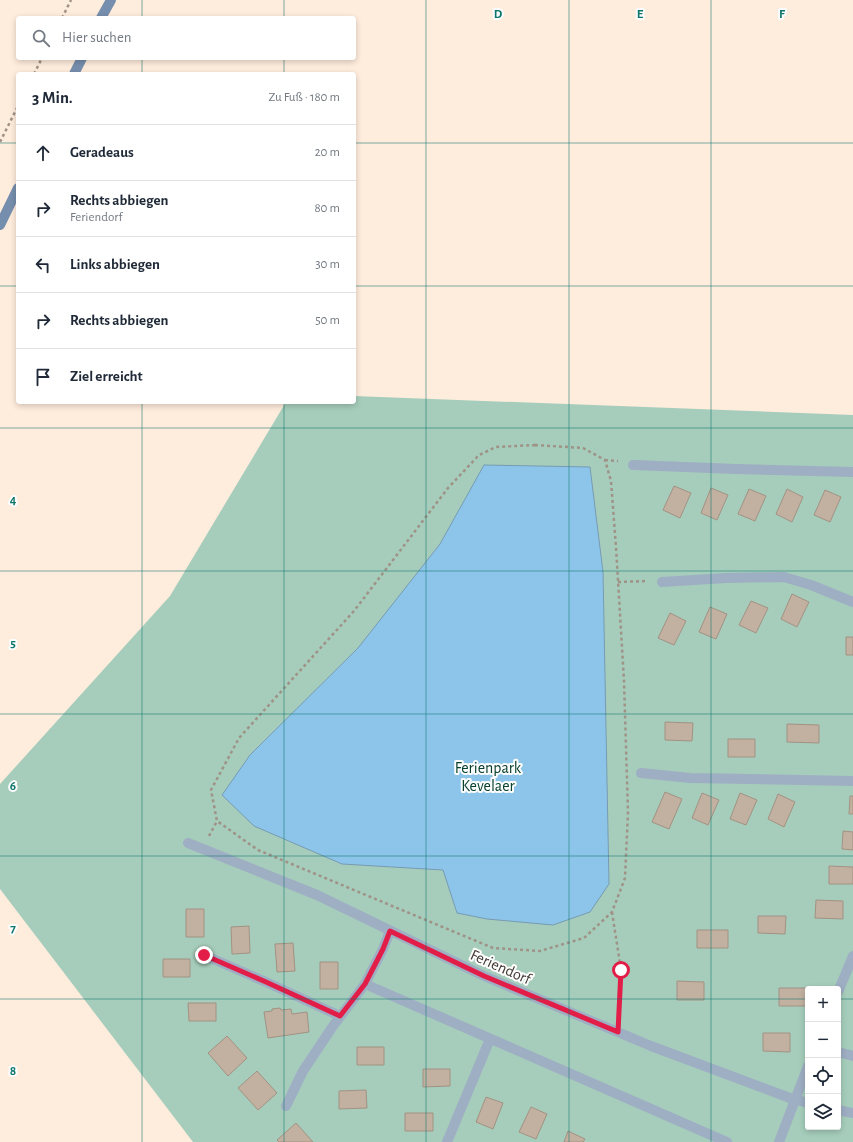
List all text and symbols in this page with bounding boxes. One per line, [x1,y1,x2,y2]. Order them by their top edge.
text: D [494,8,503,21]
text: E [637,8,644,21]
text: F [779,8,786,21]
search box [16,16,356,60]
icon: search [30,27,52,49]
text: Hier suchen [62,30,132,45]
text: 3 Min. [32,89,73,106]
text: Zu Fuß · 180 m [268,91,340,104]
icon: ahead [32,142,54,164]
text: Geradeaus [70,145,134,160]
text: 20 m [315,146,340,159]
text: Rechts abbiegen [70,193,168,208]
icon: right [32,198,54,220]
text: 80 m [314,202,340,215]
text: Feriendorf [70,211,122,224]
icon: left [32,254,54,276]
text: Links abbiegen [70,257,160,272]
text: 30 m [315,258,340,271]
icon: right [32,310,54,332]
text: Rechts abbiegen [70,313,168,328]
text: 50 m [315,314,340,327]
icon: arrive [32,366,54,388]
text: Ziel erreicht [70,369,143,384]
text: 4 [10,494,17,507]
text: 5 [10,637,16,650]
park label: Ferienpark Kevelaer [455,760,522,794]
text: 6 [10,780,16,793]
text: 7 [10,922,16,935]
route end [195,946,213,964]
street label: Feriendorf [468,947,534,988]
route start [612,961,630,979]
map controls [805,986,841,1130]
button: + [805,986,841,1022]
button: − [805,1022,841,1058]
button: locate [805,1058,841,1094]
text: 8 [10,1065,16,1078]
button: layers [805,1094,841,1130]

